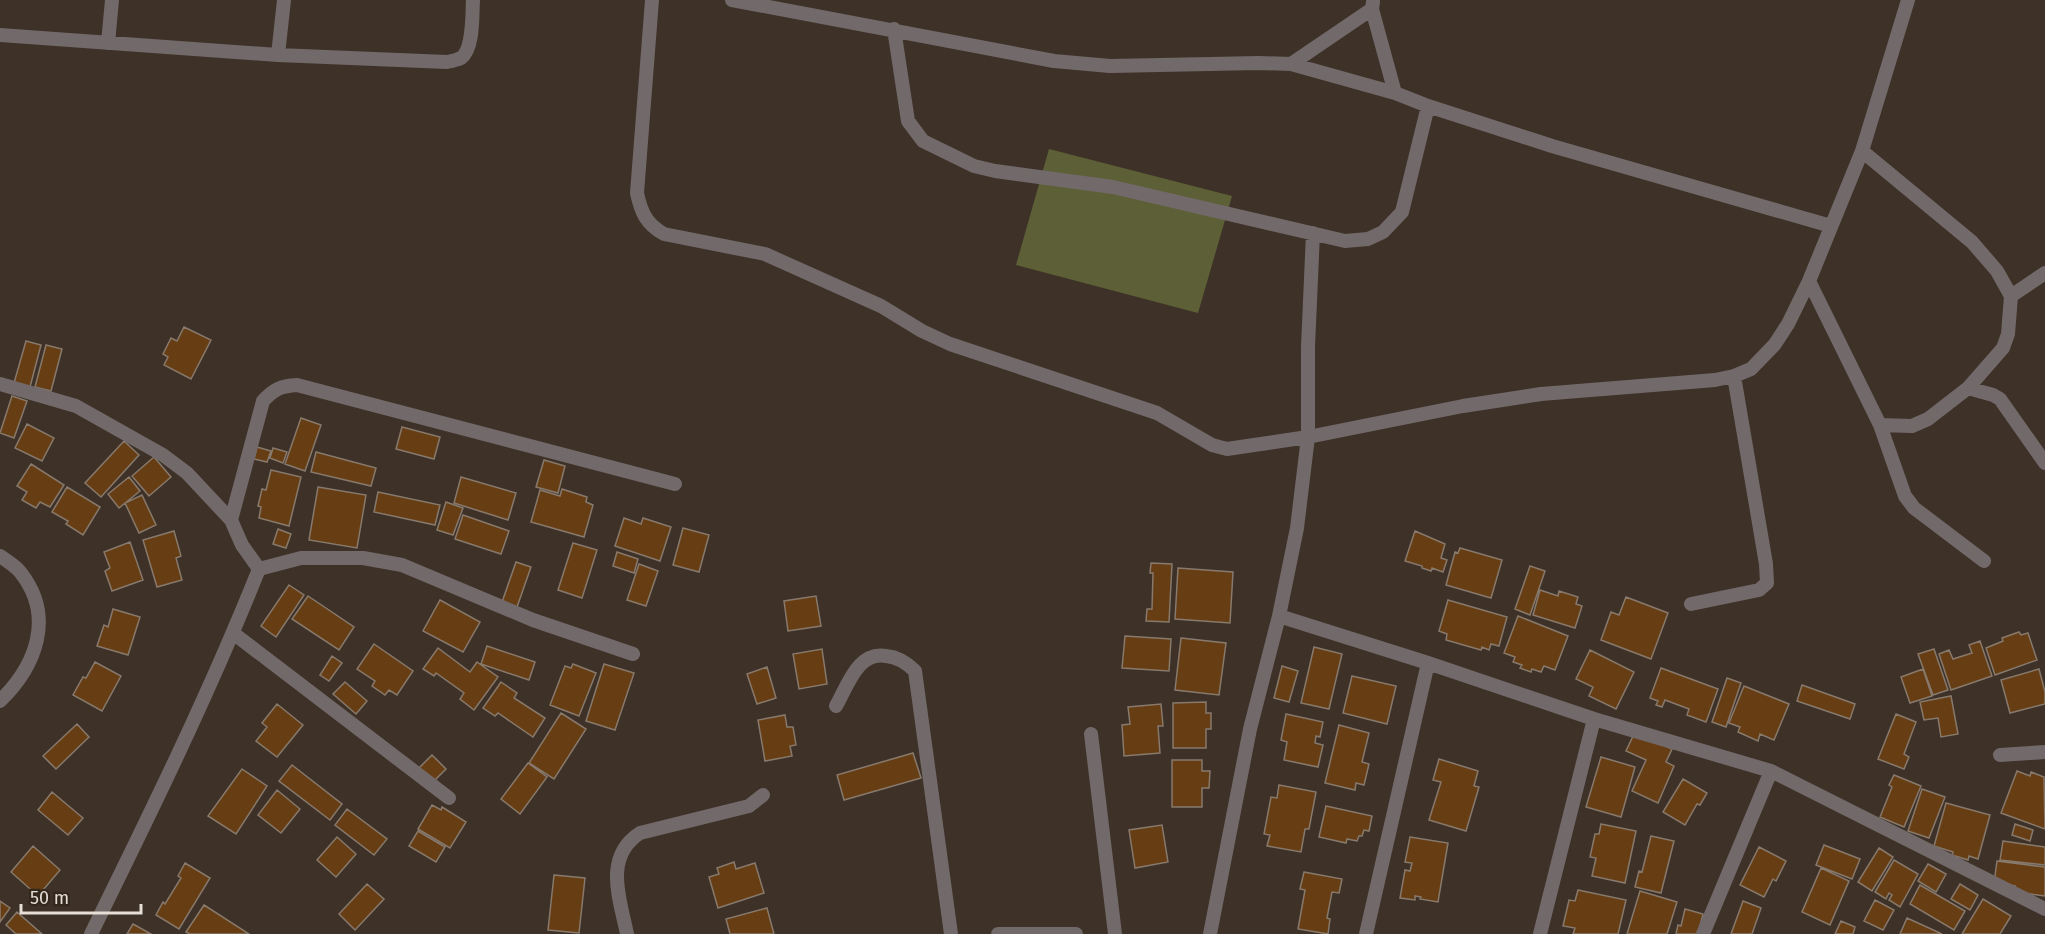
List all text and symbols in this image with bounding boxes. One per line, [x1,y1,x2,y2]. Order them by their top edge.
scale bar [21,877,141,915]
text: 50 m [30,887,69,909]

